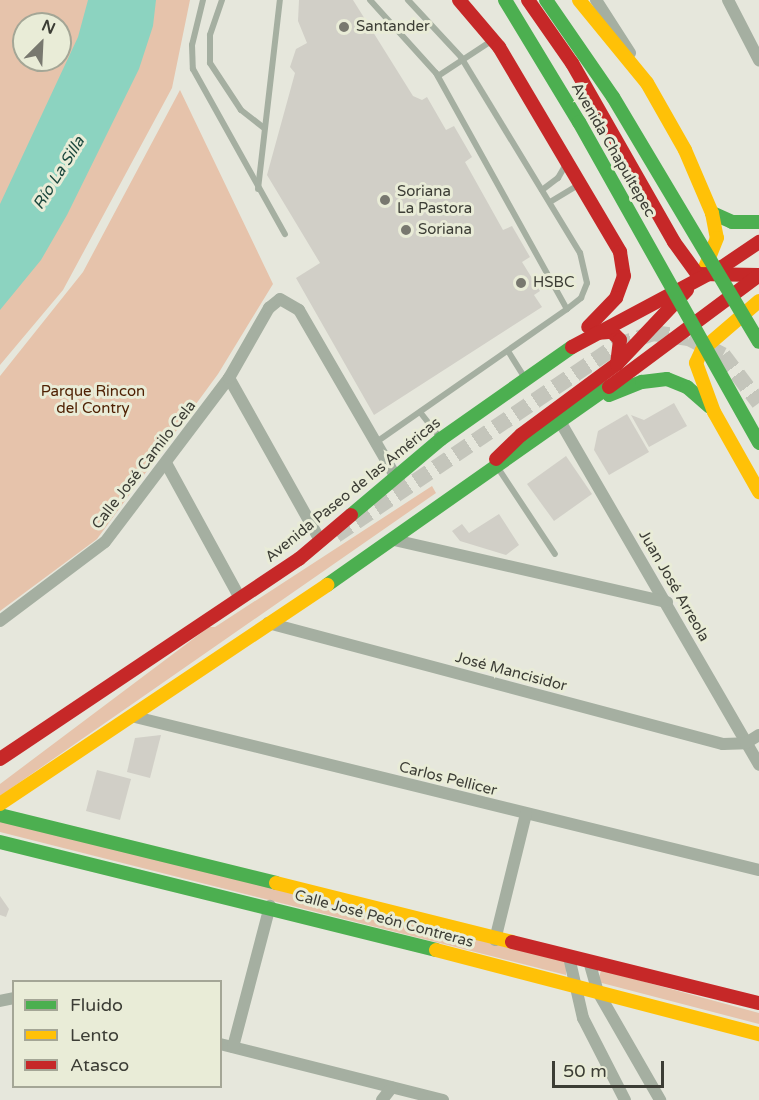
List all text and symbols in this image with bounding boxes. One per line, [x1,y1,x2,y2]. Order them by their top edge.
north arrow [12,12,72,72]
text: N [39,16,58,39]
place label: Santander [356,18,430,36]
marker: Santander [337,20,351,34]
street label: Avenida Chapultepec [567,80,659,220]
water label: Río La Silla [29,133,89,213]
place label: Soriana La Pastora [397,182,472,217]
marker: Soriana La Pastora [378,193,392,207]
place label: Soriana [418,221,472,239]
marker: Soriana [399,223,413,237]
place label: HSBC [533,274,574,292]
marker: HSBC [514,276,528,290]
park label: Parque Rincon del Contry [41,382,145,417]
street label: Calle José Camilo Cela [88,397,200,533]
street label: Avenida Paseo de las Américas [262,414,444,566]
street label: Juan José Arreola [635,527,713,645]
street label: José Mancisidor [453,648,569,696]
street label: Carlos Pellicer [397,758,499,800]
street label: Calle José Peón Contreras [293,886,475,952]
legend [12,980,222,1088]
text: Fluido [70,994,123,1016]
text: Lento [70,1024,119,1046]
scale bar [555,1049,668,1087]
text: Atasco [70,1054,129,1076]
text: 50 m [563,1060,607,1082]

